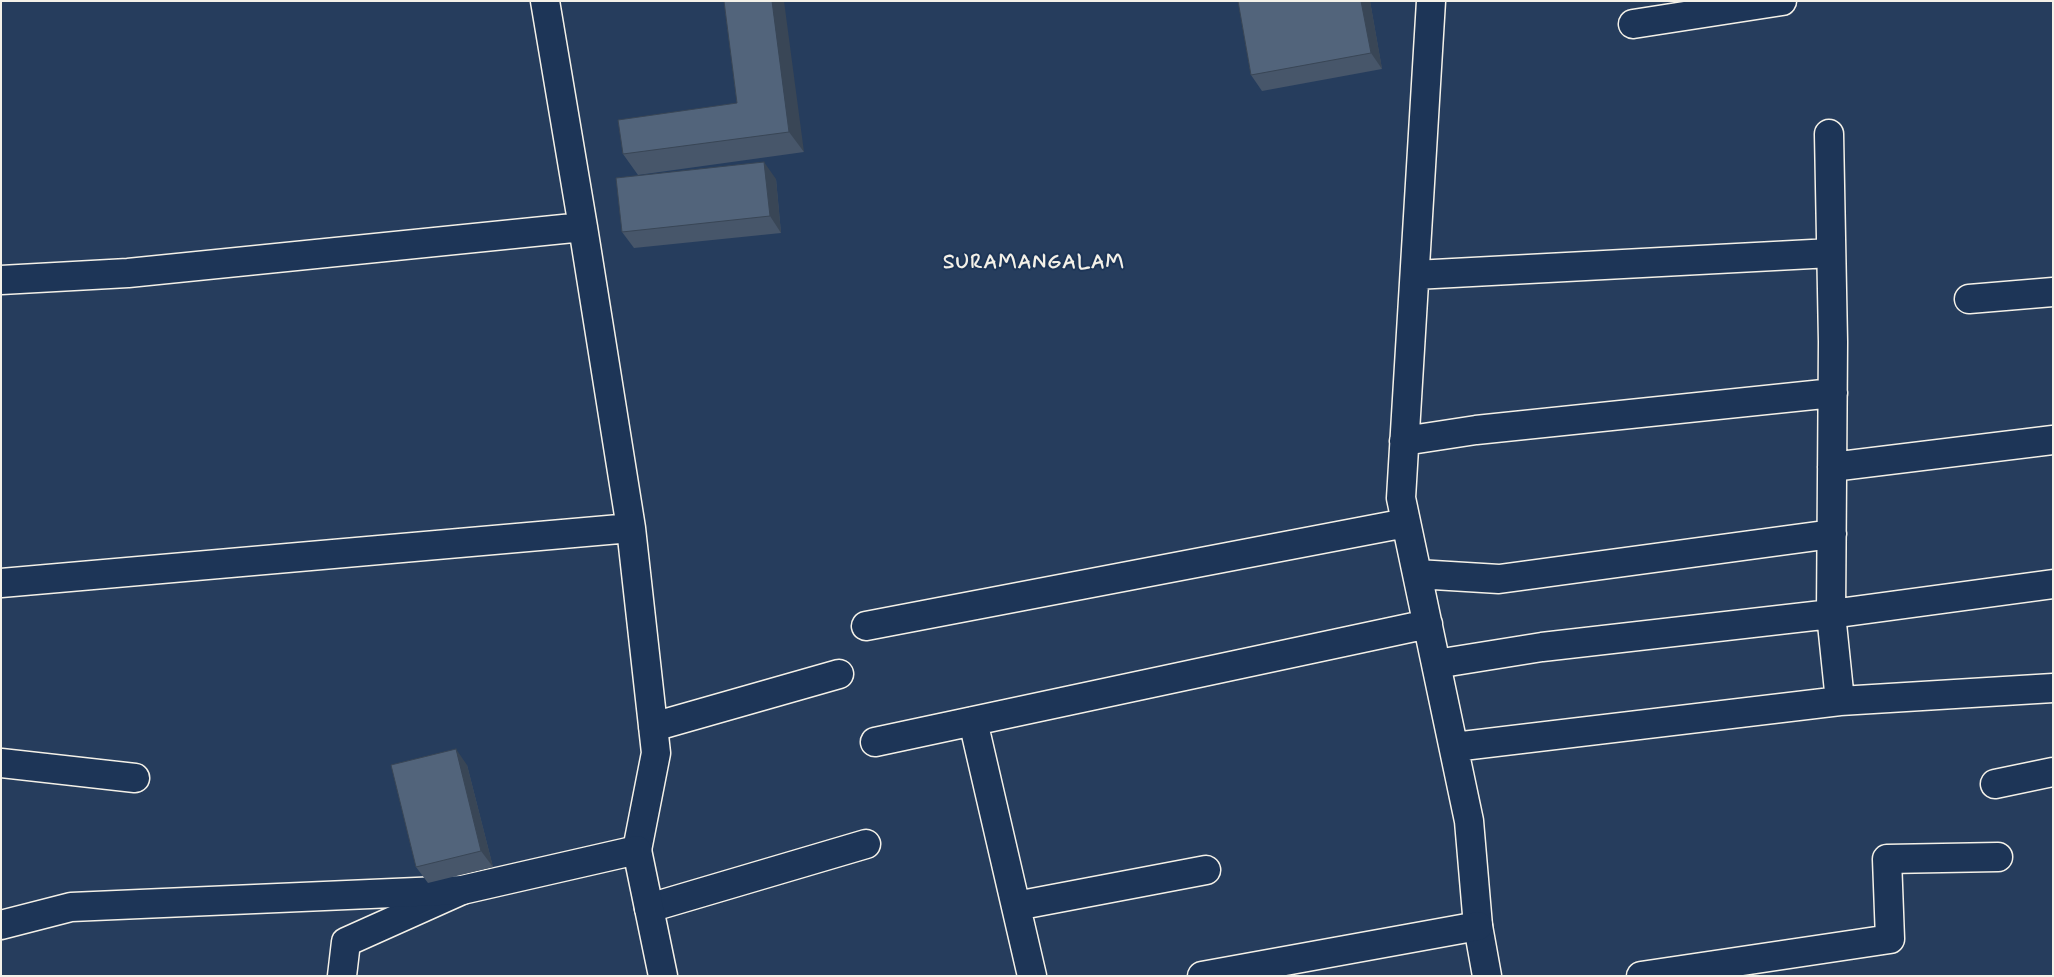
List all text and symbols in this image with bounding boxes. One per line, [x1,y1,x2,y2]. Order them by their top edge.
district label: SURAMANGALAM [943,251,1125,277]

